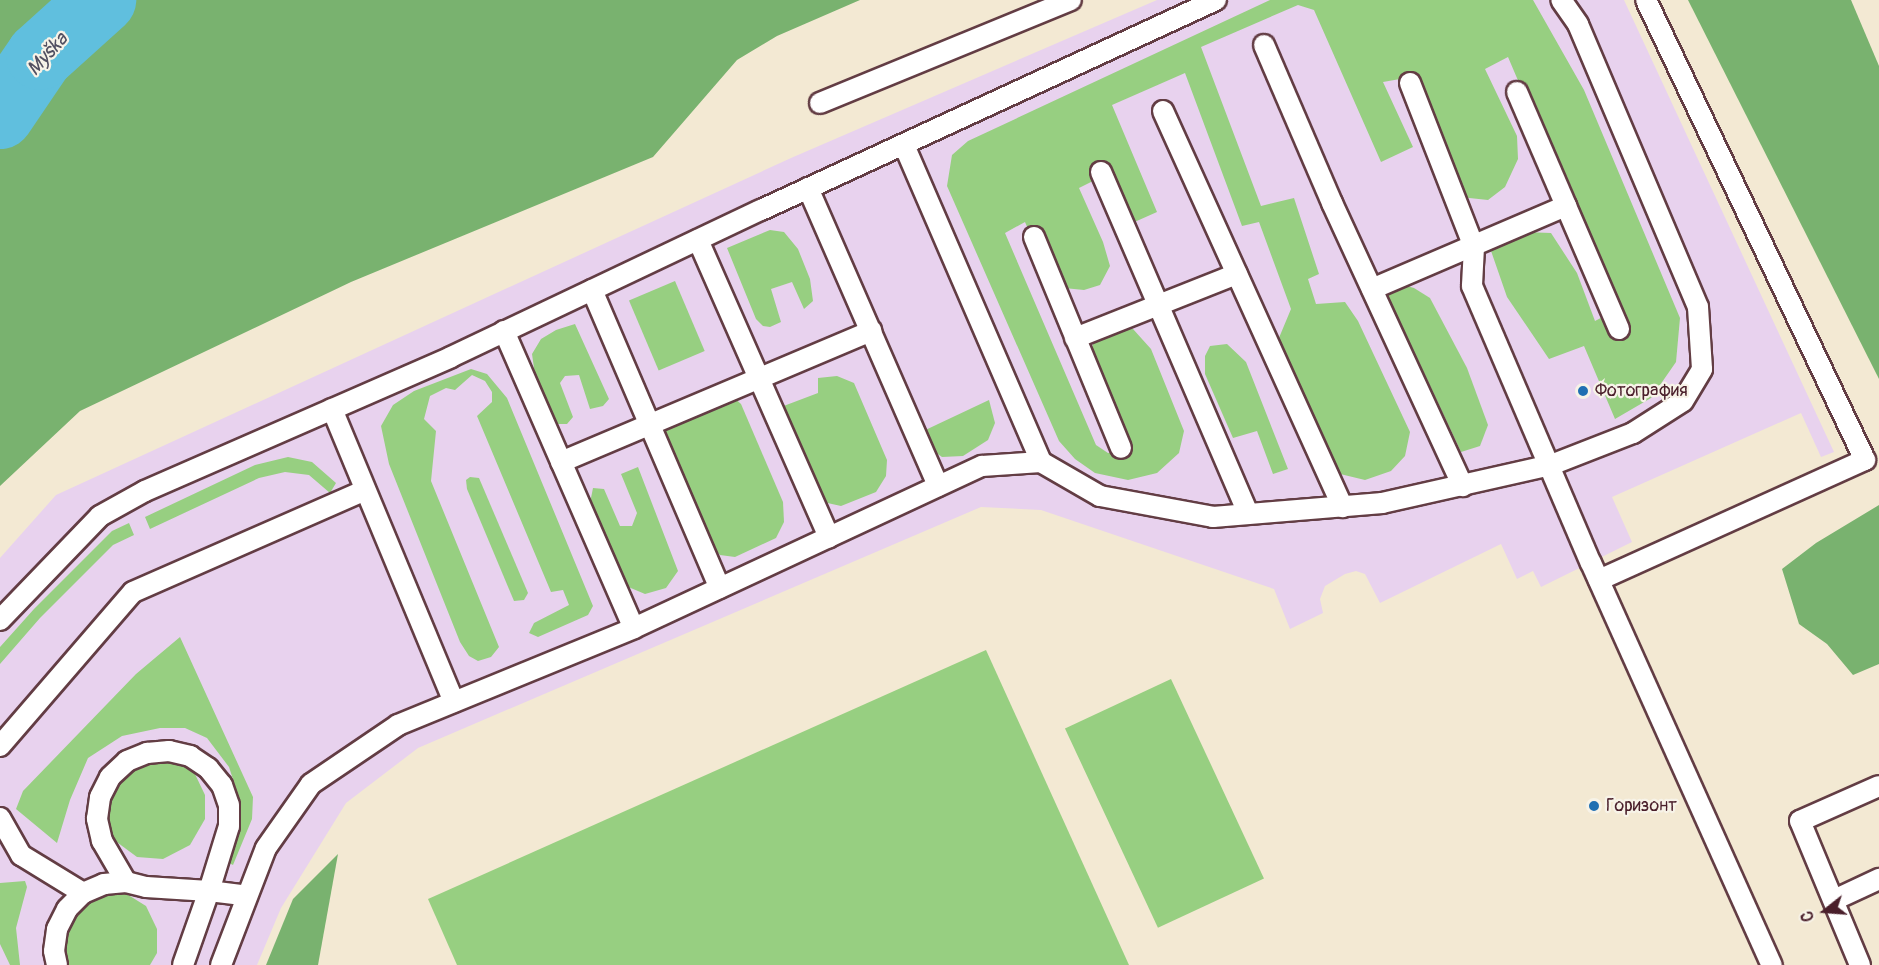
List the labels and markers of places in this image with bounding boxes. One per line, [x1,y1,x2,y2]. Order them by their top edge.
place label: Фотография [1595,380,1688,402]
marker: Фотография [1576,384,1590,398]
place label: Горизонт [1606,795,1677,817]
marker: Горизонт [1587,799,1601,813]

